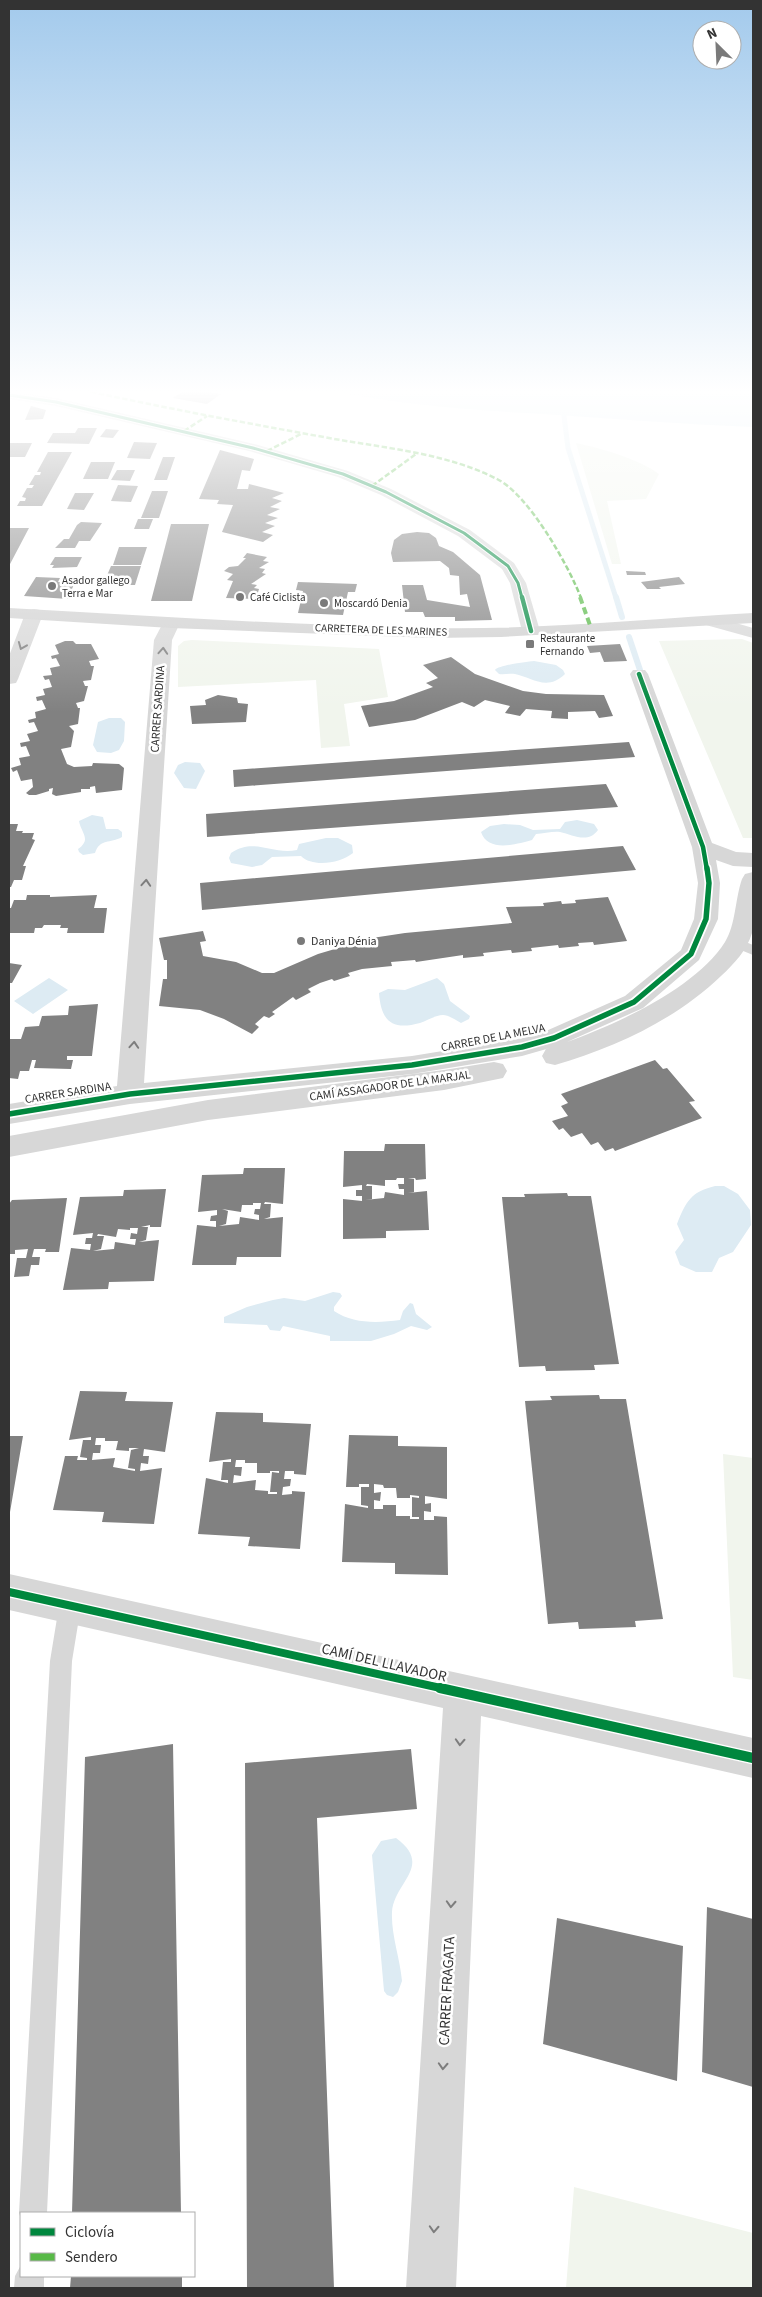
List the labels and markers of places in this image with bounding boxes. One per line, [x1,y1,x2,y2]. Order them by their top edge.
place label: Asador gallego Terra e Mar [62,573,130,601]
marker: Asador gallego Terra e Mar [46,580,58,592]
place label: Café Ciclista [250,590,306,605]
marker: Café Ciclista [234,591,246,603]
place label: Moscardó Denia [334,596,407,611]
marker: Moscardó Denia [318,597,330,609]
place label: Restaurante Fernando [540,631,596,659]
marker: Restaurante Fernando [524,638,536,650]
place label: Daniya Dénia [311,933,377,950]
marker: Daniya Dénia [295,935,307,947]

